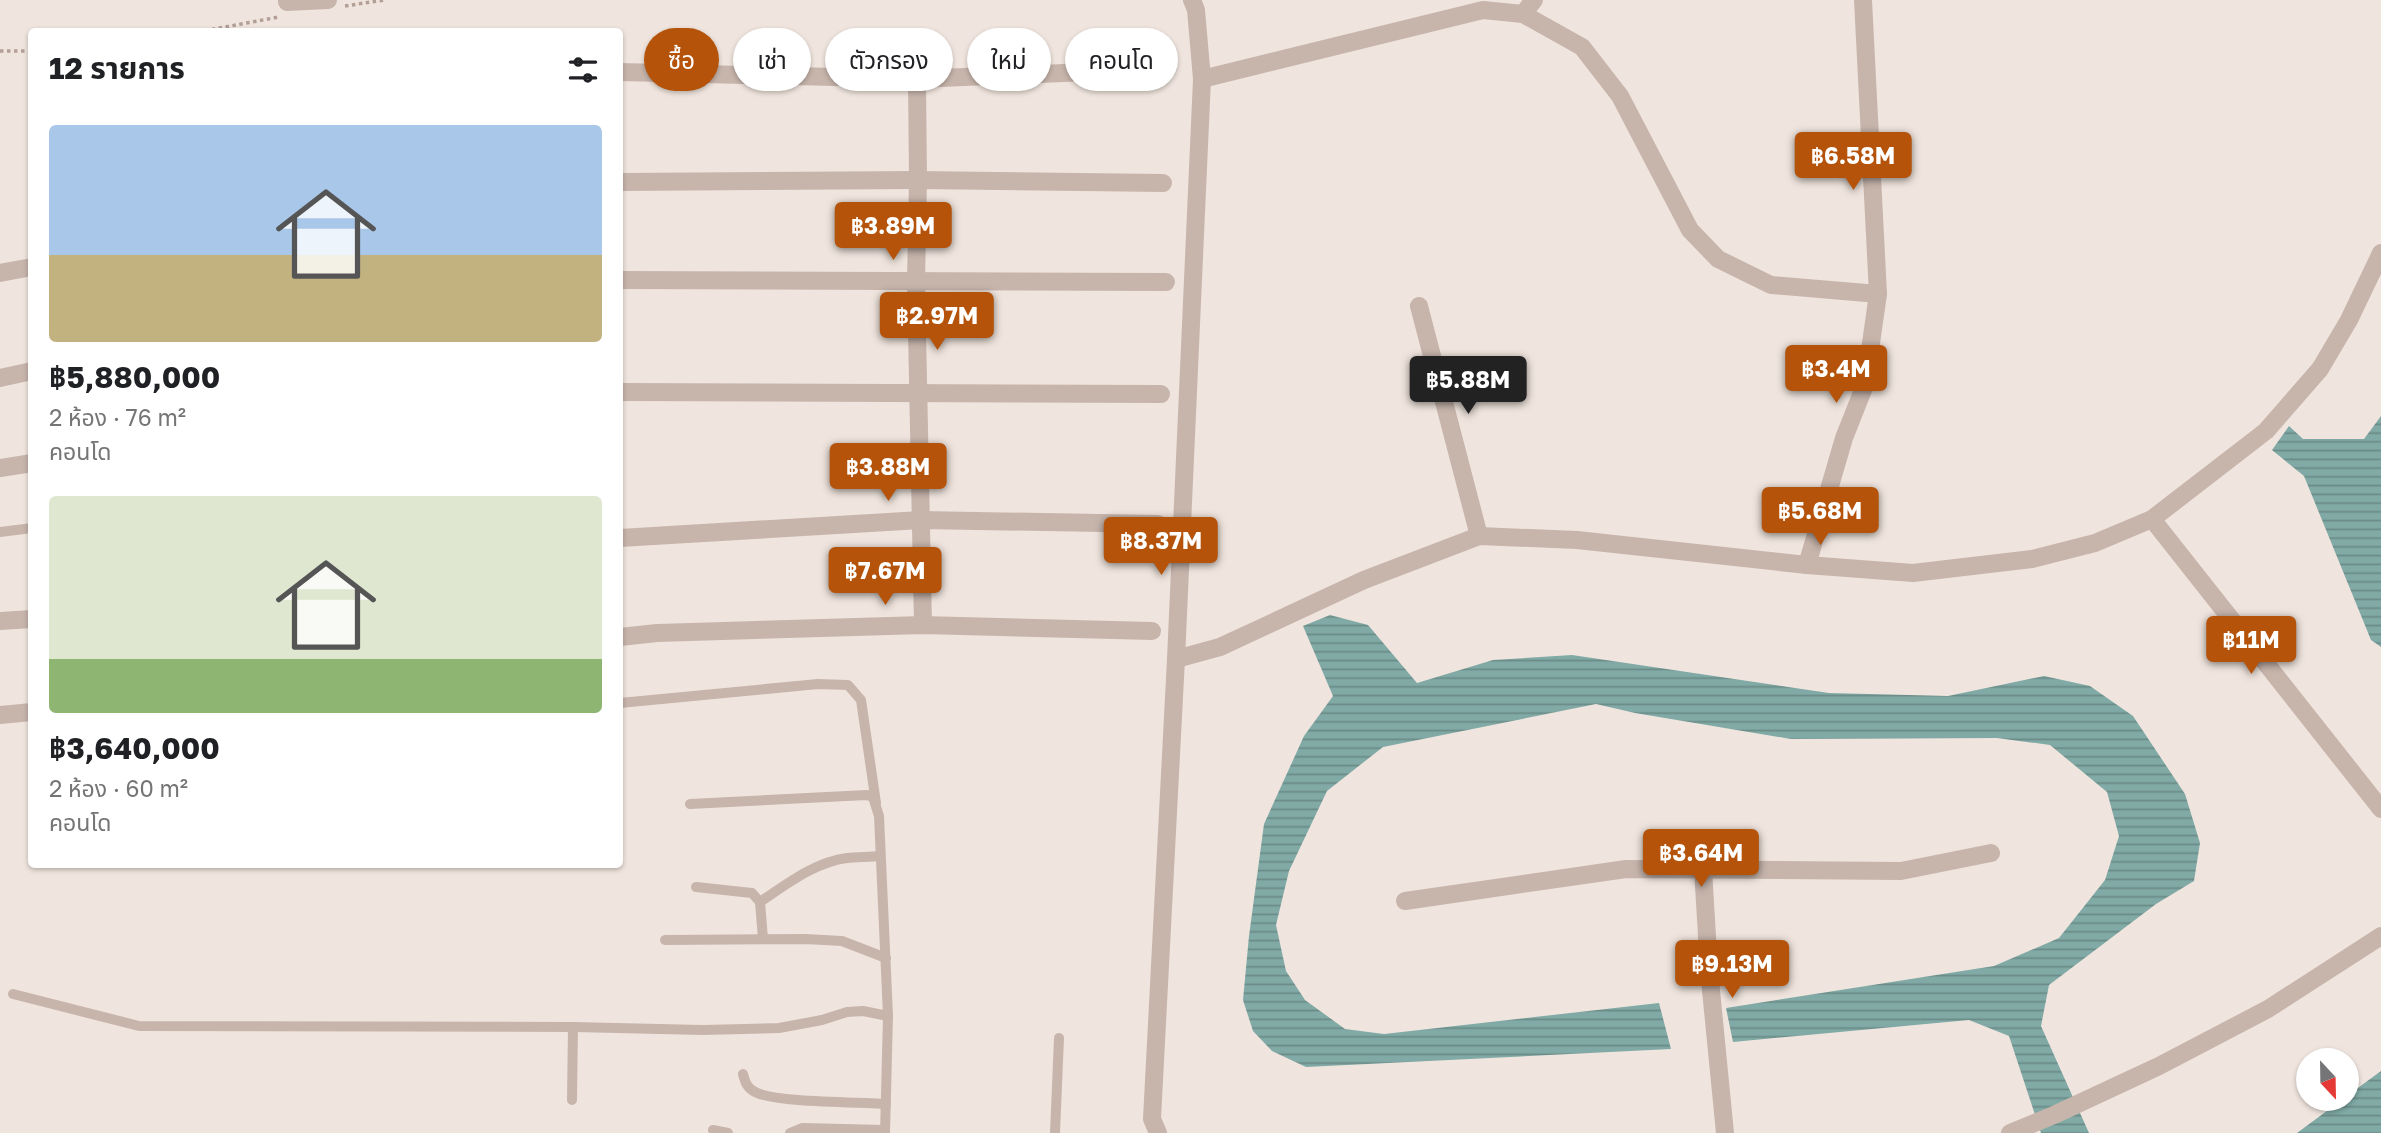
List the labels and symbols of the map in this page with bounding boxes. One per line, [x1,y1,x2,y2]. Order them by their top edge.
pin: ฿6.58M [1796,132,1910,192]
pin: ฿3.89M [836,202,950,262]
pin: ฿2.97M [880,292,994,352]
pin: ฿3.4M [1787,346,1885,405]
pin: ฿5.88M [1411,356,1525,416]
pin: ฿3.88M [831,444,945,503]
pin: ฿5.68M [1763,488,1877,547]
pin: ฿8.37M [1104,518,1218,577]
pin: ฿7.67M [828,548,942,607]
pin: ฿11M [2210,616,2292,676]
pin: ฿3.64M [1644,830,1758,889]
pin: ฿9.13M [1675,940,1789,1000]
north arrow [2296,1048,2359,1111]

